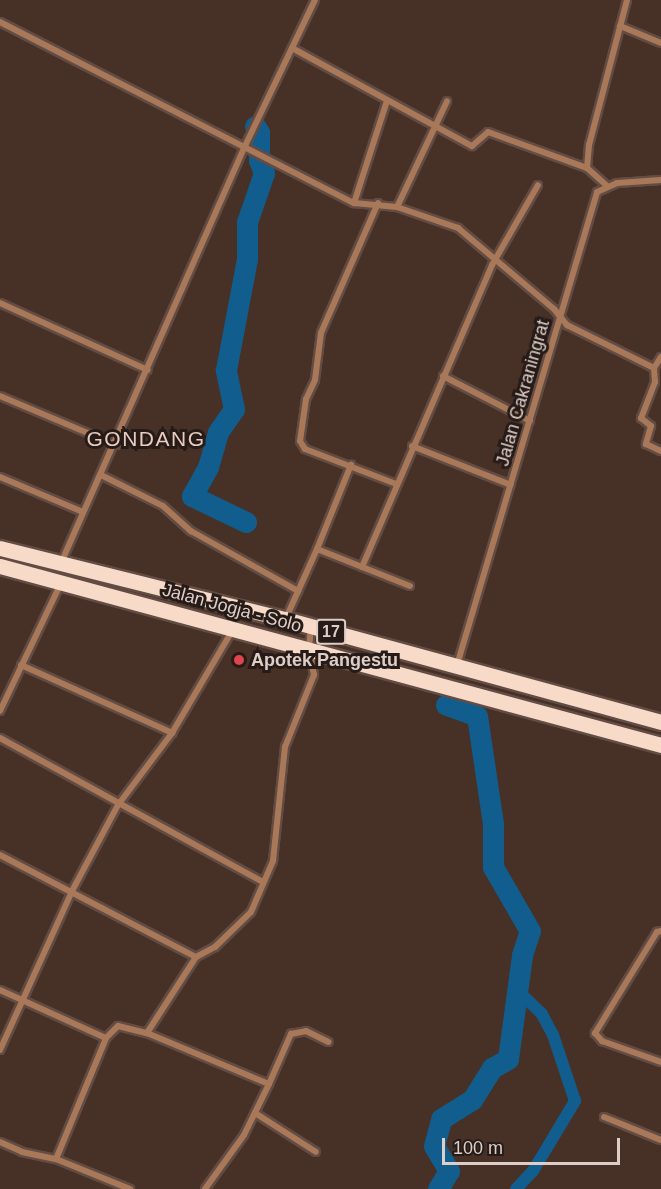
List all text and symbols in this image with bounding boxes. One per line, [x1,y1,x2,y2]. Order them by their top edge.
street label: Jalan Cakraningrat [492,317,554,469]
district label: GONDANG [86,426,206,452]
street label: Jalan Jogja - Solo [160,579,304,637]
road number: 17 [316,619,346,645]
place label: Apotek Pangestu [251,649,398,671]
marker: Apotek Pangestu [232,653,246,667]
scale bar [445,1126,624,1164]
text: 100 m [453,1138,503,1158]

